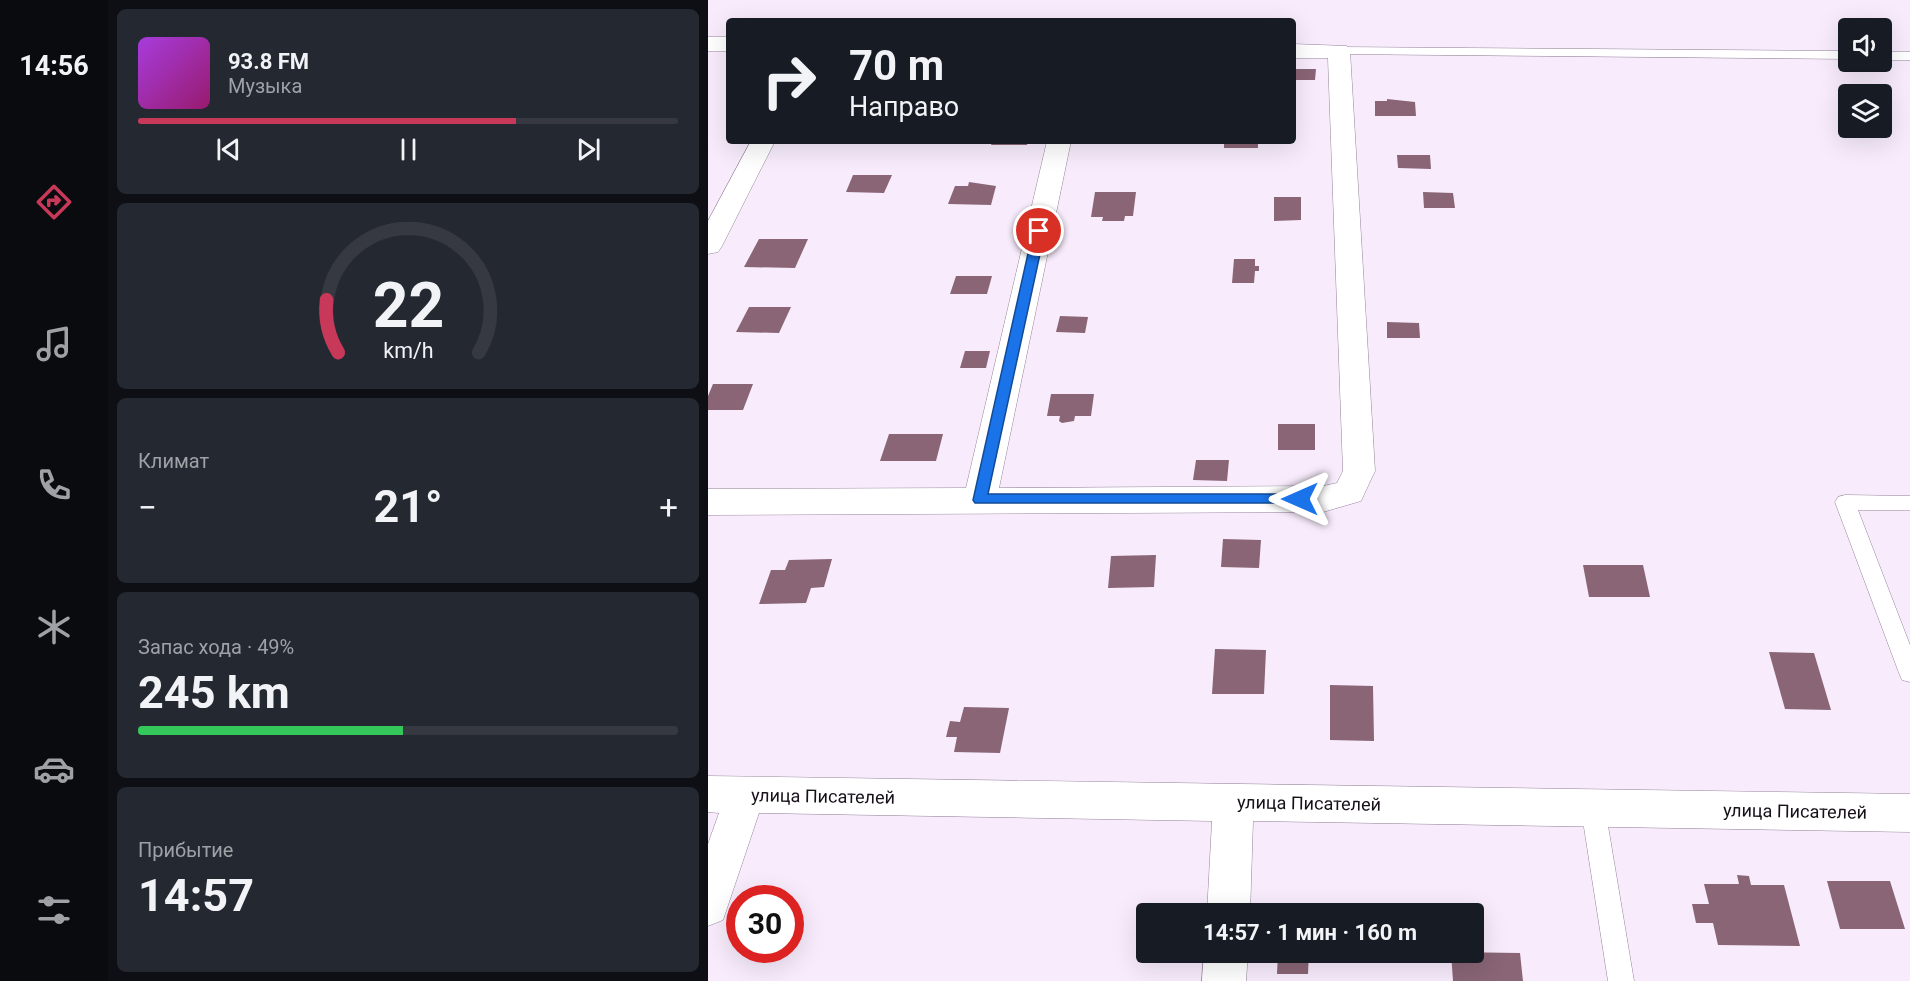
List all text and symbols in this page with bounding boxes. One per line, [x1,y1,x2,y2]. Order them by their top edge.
map controls [1838,18,1892,138]
button: sound [1838,18,1892,72]
text: 70 m [849,41,944,90]
icon: right [750,42,828,120]
text: 93.8 FM [228,49,309,74]
text: 14:56 [19,50,89,82]
text: Музыка [228,74,302,98]
button: layers [1838,84,1892,138]
text: Направо [849,91,959,123]
icon: previous [212,133,245,166]
icon: pause [392,133,425,166]
icon: next [572,133,605,166]
icon: directions [33,181,75,223]
pin [1013,205,1064,256]
icon: arrive [1022,214,1055,247]
text: 22 [372,269,444,342]
icon: music [33,323,75,365]
text: km/h [383,339,433,364]
text: Климат [138,449,209,473]
icon: phone [33,464,75,506]
position arrow [1268,467,1332,531]
text: 21° [373,480,443,533]
text: − [138,488,157,527]
text: + [659,488,678,527]
icon: climate [33,606,75,648]
text: Запас хода · 49% [138,635,294,659]
text: 245 km [138,666,290,719]
icon: car [33,748,75,790]
street label: улица Писателей [751,784,895,808]
street label: улица Писателей [1237,791,1381,815]
street label: улица Писателей [1723,799,1867,823]
text: Прибытие [138,838,233,862]
text: 14:57 [138,869,254,922]
speed limit sign: 30 [726,885,804,963]
icon: filters [33,889,75,931]
text: 14:57 · 1 мин · 160 m [1203,920,1417,945]

